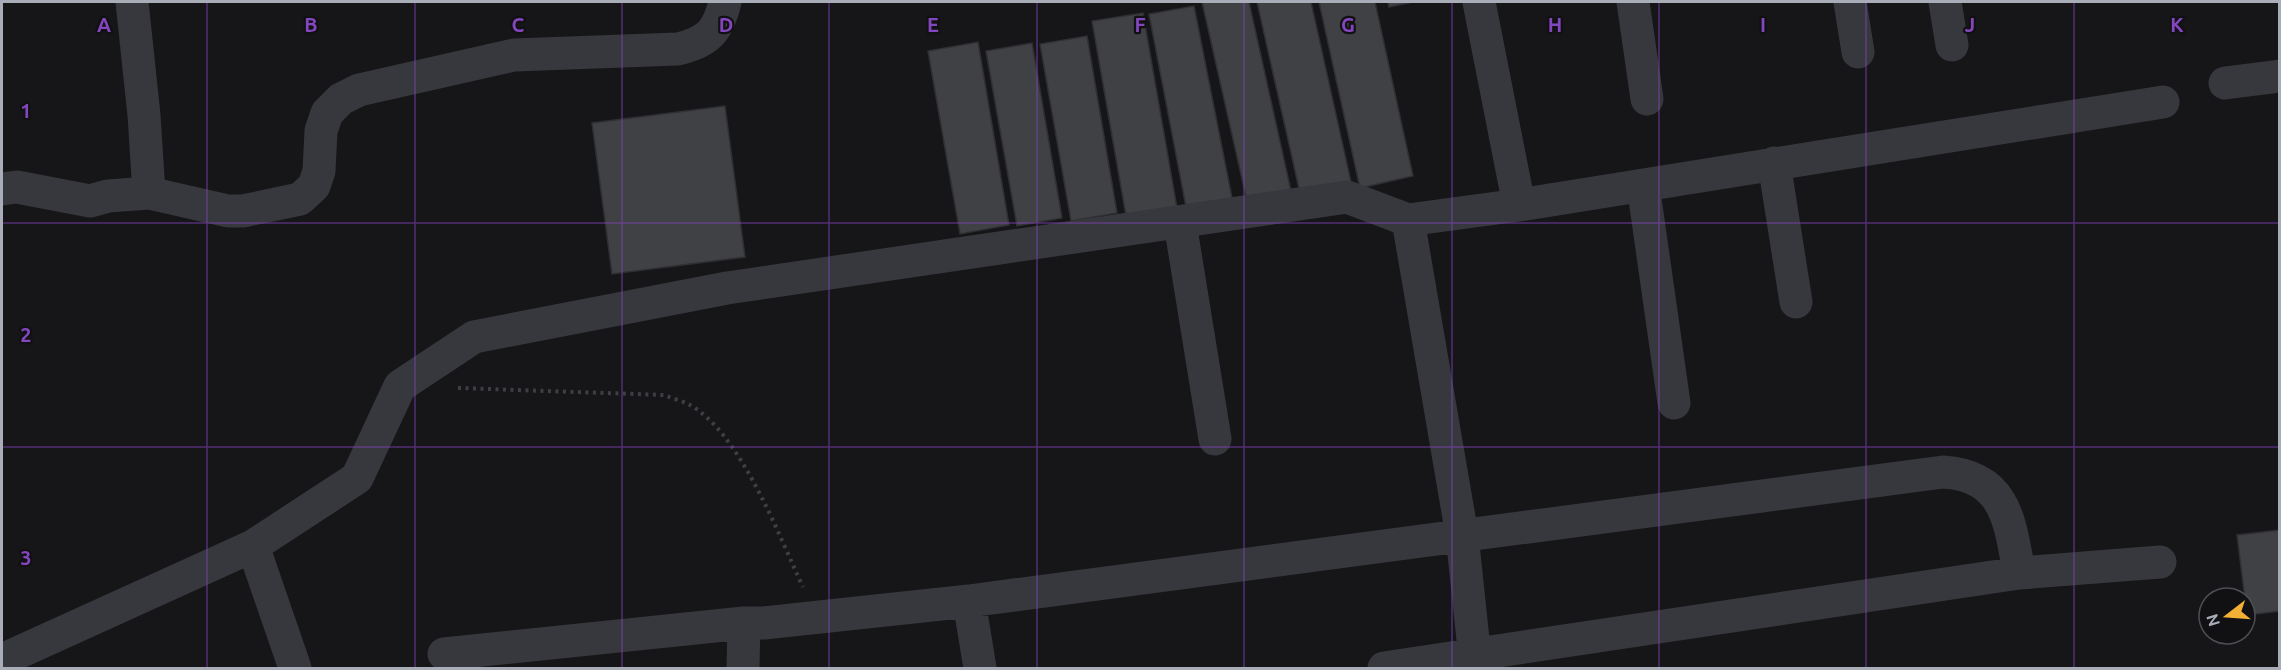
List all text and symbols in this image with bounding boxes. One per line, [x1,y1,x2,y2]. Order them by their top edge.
text: A [97,13,111,36]
text: B [304,13,318,36]
text: C [512,13,525,36]
text: D [719,13,733,36]
text: E [927,13,939,36]
text: F [1134,13,1146,36]
text: G [1341,13,1355,36]
text: H [1548,13,1562,36]
text: I [1760,13,1766,36]
text: J [1965,13,1975,36]
text: K [2170,13,2184,36]
text: 1 [20,99,32,122]
text: 2 [20,323,32,346]
text: 3 [20,546,32,569]
north arrow [2197,586,2257,646]
text: N [2202,612,2223,629]

